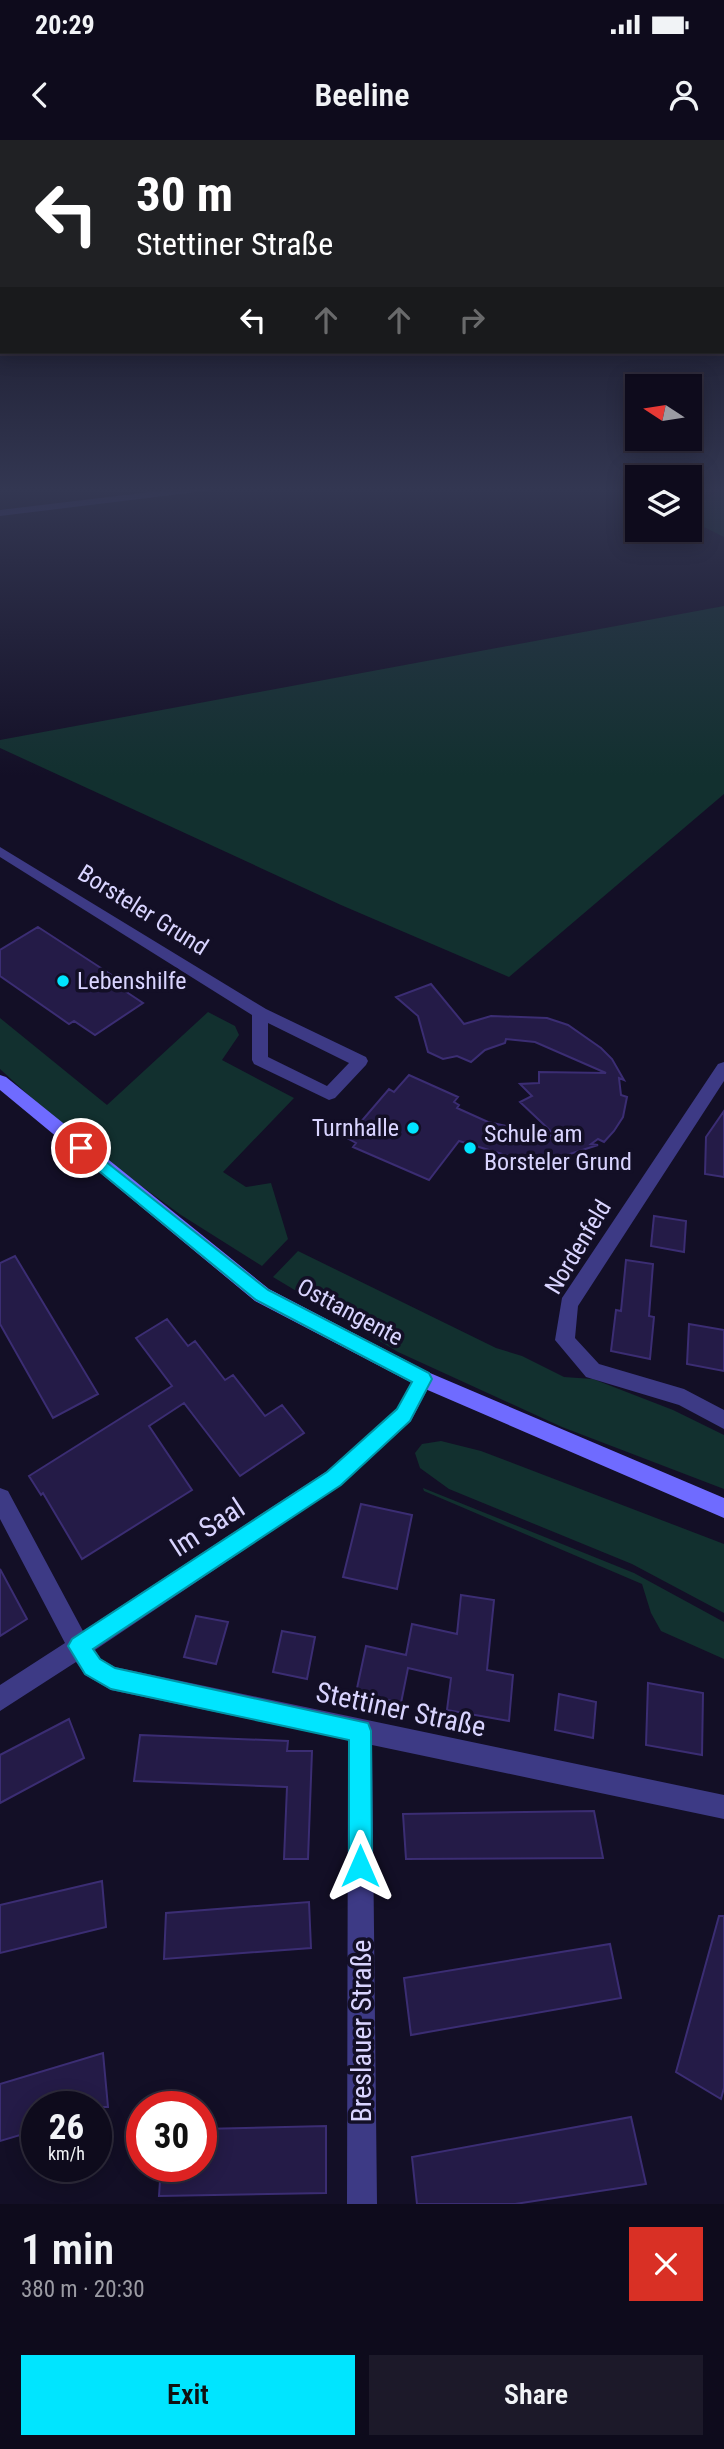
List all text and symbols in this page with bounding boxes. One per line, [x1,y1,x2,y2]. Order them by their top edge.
text: 20:29 [35,10,95,40]
icon: back [21,76,59,114]
text: Beeline [314,76,410,114]
icon: person [665,76,703,114]
text: 30 m [136,166,233,223]
icon: left [21,168,112,259]
text: Stettiner Straße [136,225,333,263]
icon: left [234,301,272,339]
icon: ahead [307,301,345,339]
icon: ahead [380,301,418,339]
icon: right [453,301,491,339]
north arrow [625,374,702,452]
map controls [625,374,702,542]
button: layers [625,465,702,542]
street label: Borsteler Grund [73,859,213,961]
place label: Lebenshilfe [77,967,187,995]
marker: Lebenshilfe [55,973,71,989]
place label: Turnhalle [312,1114,399,1142]
pin [51,1118,111,1178]
marker: Turnhalle [405,1120,421,1136]
place label: Schule am Borsteler Grund [484,1120,632,1176]
icon: arrive [62,1129,100,1167]
marker: Schule am Borsteler Grund [462,1140,478,1156]
street label: Nordenfeld [539,1195,617,1299]
street label: Osttangente [292,1272,408,1352]
street label: Im Saal [164,1491,251,1564]
street label: Stettiner Straße [313,1675,489,1744]
position arrow [323,1829,397,1903]
street label: Breslauer Straße [345,1940,378,2122]
speed limit sign: 30 [126,2091,217,2182]
text: 26 [49,2107,84,2148]
text: km/h [48,2143,85,2164]
text: 1 min [21,2225,114,2274]
button: close [629,2227,703,2301]
text: 380 m · 20:30 [21,2276,145,2303]
button: Exit [21,2355,355,2435]
button: Share [369,2355,703,2435]

